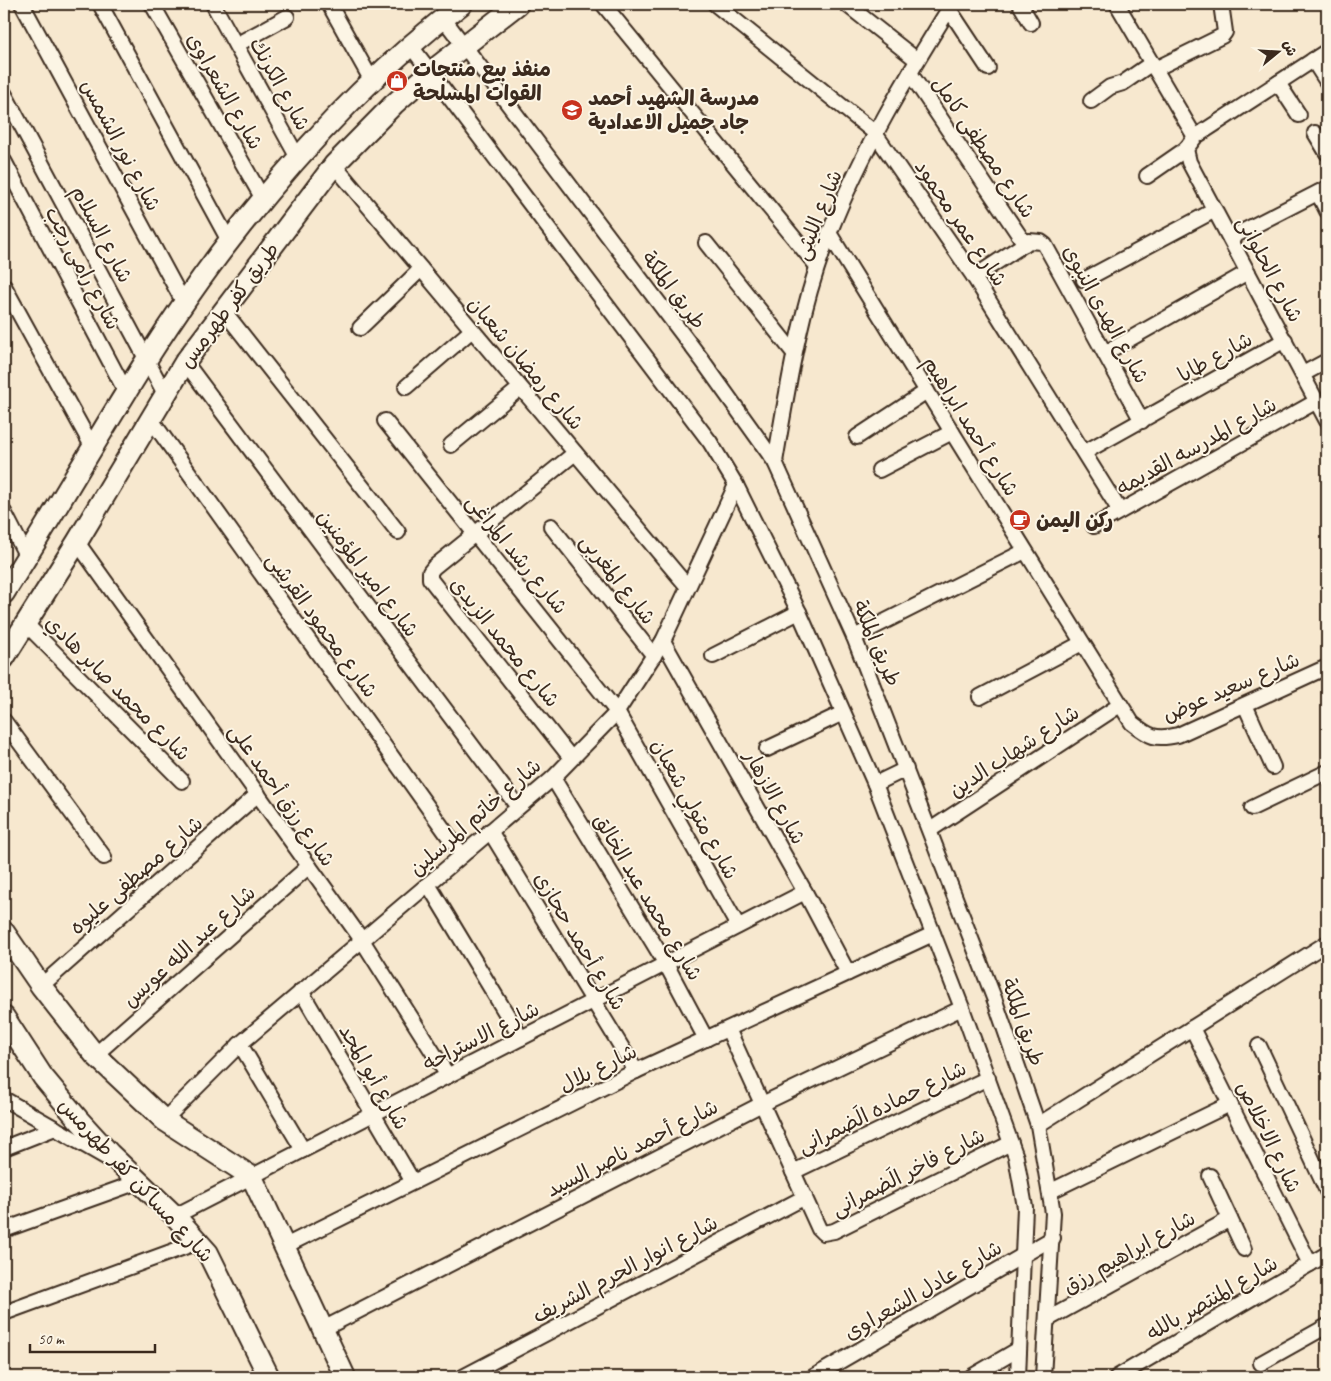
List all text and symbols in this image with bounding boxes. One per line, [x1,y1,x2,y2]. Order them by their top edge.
street label: شارع الشعراوى [179,28,269,155]
north arrow [1254,28,1304,78]
street label: شارع الكرنك [242,33,316,136]
text: ش [1279,38,1300,58]
place label: منفذ بيع منتجات القوات المسلحة [413,56,551,107]
shop icon: منفذ بيع منتجات القوات المسلحة [385,69,409,93]
street label: شارع مصطفى كامل [925,71,1041,224]
street label: شارع نور الشمس [74,75,167,216]
place label: مدرسة الشهيد أحمد جاد جميل الاعدادية [588,85,759,135]
school or university icon: مدرسة الشهيد أحمد جاد جميل الاعدادية [560,98,584,122]
street label: شارع عمر محمود [907,155,1013,293]
street label: شارع الليثى [788,166,850,265]
street label: شارع السلام [63,181,139,289]
street label: شارع رامى رجب [38,202,126,335]
street label: شارع الحلوانى [1229,211,1309,328]
street label: طريق كفر طهرمس [173,237,285,373]
street label: شارع الهدى النبوى [1055,240,1155,389]
street label: طريق الملكة [636,246,712,334]
street label: شارع رمضان شعبان [461,291,590,436]
street label: شارع طابا [1173,326,1258,390]
street label: شارع أحمد ابراهيم [915,351,1025,503]
street label: شارع المدرسه القديمه [1111,391,1282,503]
street label: شارع رشد المراغى [459,489,573,621]
street label: شارع امير المؤمنين [310,504,425,643]
place label: ركن اليمن [1036,507,1113,533]
cafe icon: ركن اليمن [1008,508,1032,532]
street label: شارع المغربى [573,528,662,631]
street label: شارع محمود القرشى [259,547,383,704]
street label: شارع محمد الزيدى [443,572,565,714]
street label: طريق الملكة [847,596,907,690]
street label: شارع محمد صابر هادي [38,610,196,768]
street label: شارع سعيد عوض [1158,646,1304,729]
street label: شارع شهاب الدين [944,699,1085,805]
street label: شارع رزق أحمد على [221,719,341,873]
street label: شارع متولي شعبان [640,734,744,887]
street label: شارع الازهار [736,744,812,850]
street label: شارع خاتم المرسلين [404,753,548,884]
street label: شارع محمد عبد الخالق [586,809,708,986]
street label: شارع مصطفى عليوه [64,810,209,942]
street label: شارع أحمد حجازى [527,867,632,1016]
street label: شارع عبد الله عويس [117,879,262,1014]
street label: طريق الملكة [996,975,1050,1069]
street label: شارع الاستراحه [418,995,545,1078]
street label: شارع أبو المجد [332,1020,415,1135]
street label: شارع بلال [555,1038,642,1100]
street label: شارع حماده الَضمرانى [793,1054,972,1161]
street label: شارع الاخلاص [1229,1077,1307,1198]
street label: شارع مساكن كفر طهرمس [51,1092,219,1269]
street label: شارع أحمد ناصر السيد [542,1093,723,1204]
street label: شارع فاخر الَضمرانى [826,1121,990,1224]
street label: شارع ابراهيم رزق [1058,1205,1201,1302]
street label: شارع انوار الحرم الشريف [528,1209,724,1332]
street label: شارع عادل الشعراوى [839,1234,1008,1348]
street label: شارع المنتصر بالله [1142,1250,1283,1348]
scale bar [30,1321,155,1353]
text: 50 m [38,1330,65,1349]

